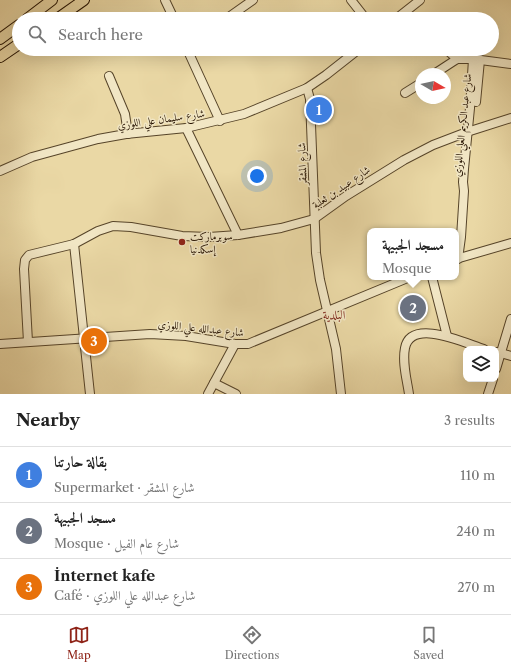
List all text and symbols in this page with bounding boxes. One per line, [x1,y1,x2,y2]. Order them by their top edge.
search box [12,12,499,56]
icon: search [26,23,48,45]
text: Search here [58,25,143,44]
north arrow [415,68,451,104]
street label: شارع عبد الكريم العلي اللوزي [450,73,478,178]
pin: 1 [306,95,332,125]
street label: شارع سليمان علي اللوزي [117,106,206,136]
street label: شارع المشقر [294,142,313,186]
street label: شارع عبيد بن ثعلبة [309,162,374,214]
your location [247,166,267,186]
popup [367,228,459,280]
place label: سوبرماركت إسكدنيا [190,229,233,257]
text: مسجد الجبيهة [382,235,444,254]
marker: سوبرماركت إسكدنيا [177,237,187,247]
text: Mosque [382,260,432,276]
pin: 2 [400,293,426,323]
district label: البلدية [323,307,346,323]
street label: شارع عبدالله علي اللوزي [157,317,245,343]
pin: 3 [81,326,107,356]
map controls [463,346,499,382]
button: layers [463,346,499,382]
text: Nearby [16,410,80,430]
text: 3 results [444,412,495,428]
text: بقالة حارتنا [54,452,107,471]
text: 1 [26,467,32,483]
text: 110 m [460,467,495,483]
text: Supermarket · شارع المشقر [54,479,195,495]
text: مسجد الجبيهة [54,508,116,527]
text: 2 [25,523,33,539]
text: 240 m [456,523,495,539]
text: Mosque · شارع عام الفيل [54,535,179,551]
text: İnternet kafe [54,566,155,585]
text: 3 [25,579,33,595]
text: 270 m [457,579,495,595]
text: Café · شارع عبدالله علي اللوزي [54,587,195,603]
tab: Map [67,624,91,662]
tab: Directions [225,624,279,662]
tab: Saved [413,624,444,662]

